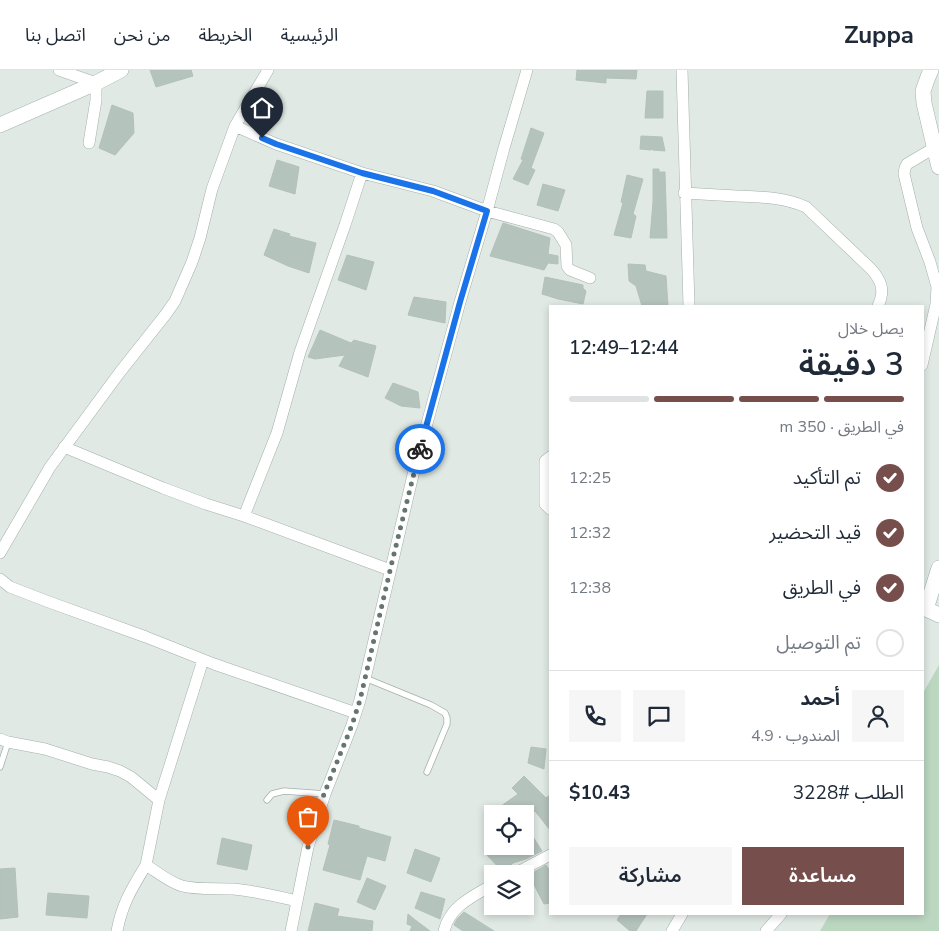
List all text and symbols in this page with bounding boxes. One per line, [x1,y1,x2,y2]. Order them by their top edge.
text: Zuppa [844,19,914,51]
text: اتصل بنا [25,23,86,47]
text: من نحن [114,23,170,47]
text: الخريطة [198,23,252,47]
text: الرئيسية [280,23,338,47]
pin [241,87,283,138]
icon: home [248,94,276,122]
text: يصل خلال [838,318,904,340]
text: 12:44–12:49 [569,335,679,361]
text: 3 دقيقة [799,343,904,386]
text: في الطريق · 350 m [780,416,904,438]
courier [395,424,445,474]
icon: bike [406,435,434,463]
icon: check [876,464,904,492]
text: تم التأكيد [793,465,861,491]
text: 12:25 [569,467,611,489]
icon: check [876,519,904,547]
text: قيد التحضير [769,520,861,546]
text: 12:32 [569,522,611,544]
icon: check [876,574,904,602]
text: في الطريق [783,575,861,601]
text: 12:38 [569,577,611,599]
text: تم التوصيل [776,630,861,656]
text: أحمد [800,686,840,712]
button: phone [569,690,621,742]
button: chat [633,690,685,742]
button: person [852,690,904,742]
text: المندوب · 4.9 [751,725,840,747]
text: $10.43 [569,780,631,806]
text: الطلب #3228 [793,780,904,806]
pin [287,796,329,847]
icon: bag [294,803,322,831]
map controls [484,805,534,915]
button: locate [484,805,534,855]
button: مشاركة [569,847,732,905]
button: مساعدة [742,847,904,905]
button: layers [484,865,534,915]

